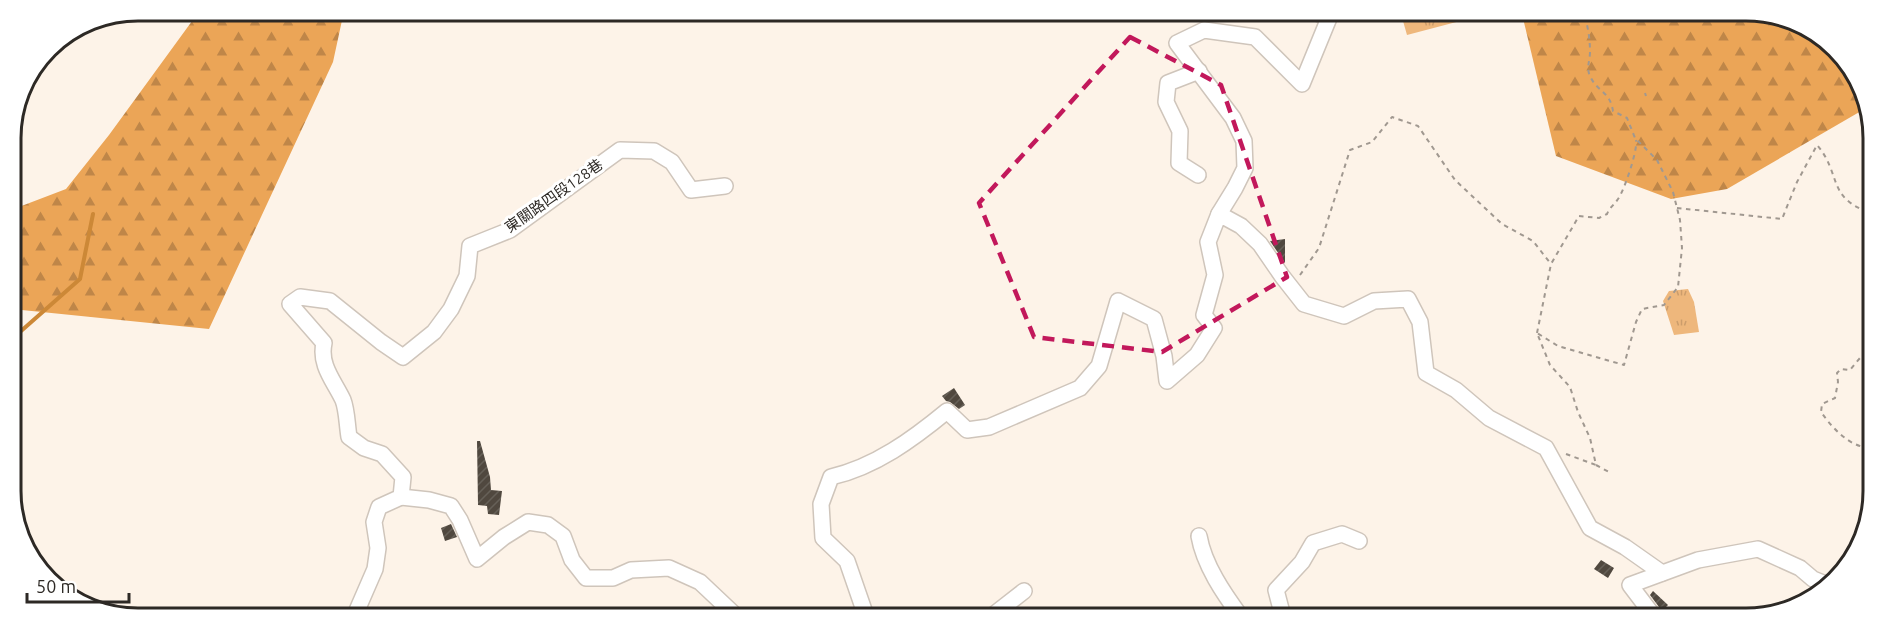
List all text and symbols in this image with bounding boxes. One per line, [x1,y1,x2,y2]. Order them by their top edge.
street label: 東關路四段128巷 [502,156,606,236]
scale bar [27,566,129,604]
text: 50 m [36,576,76,596]

